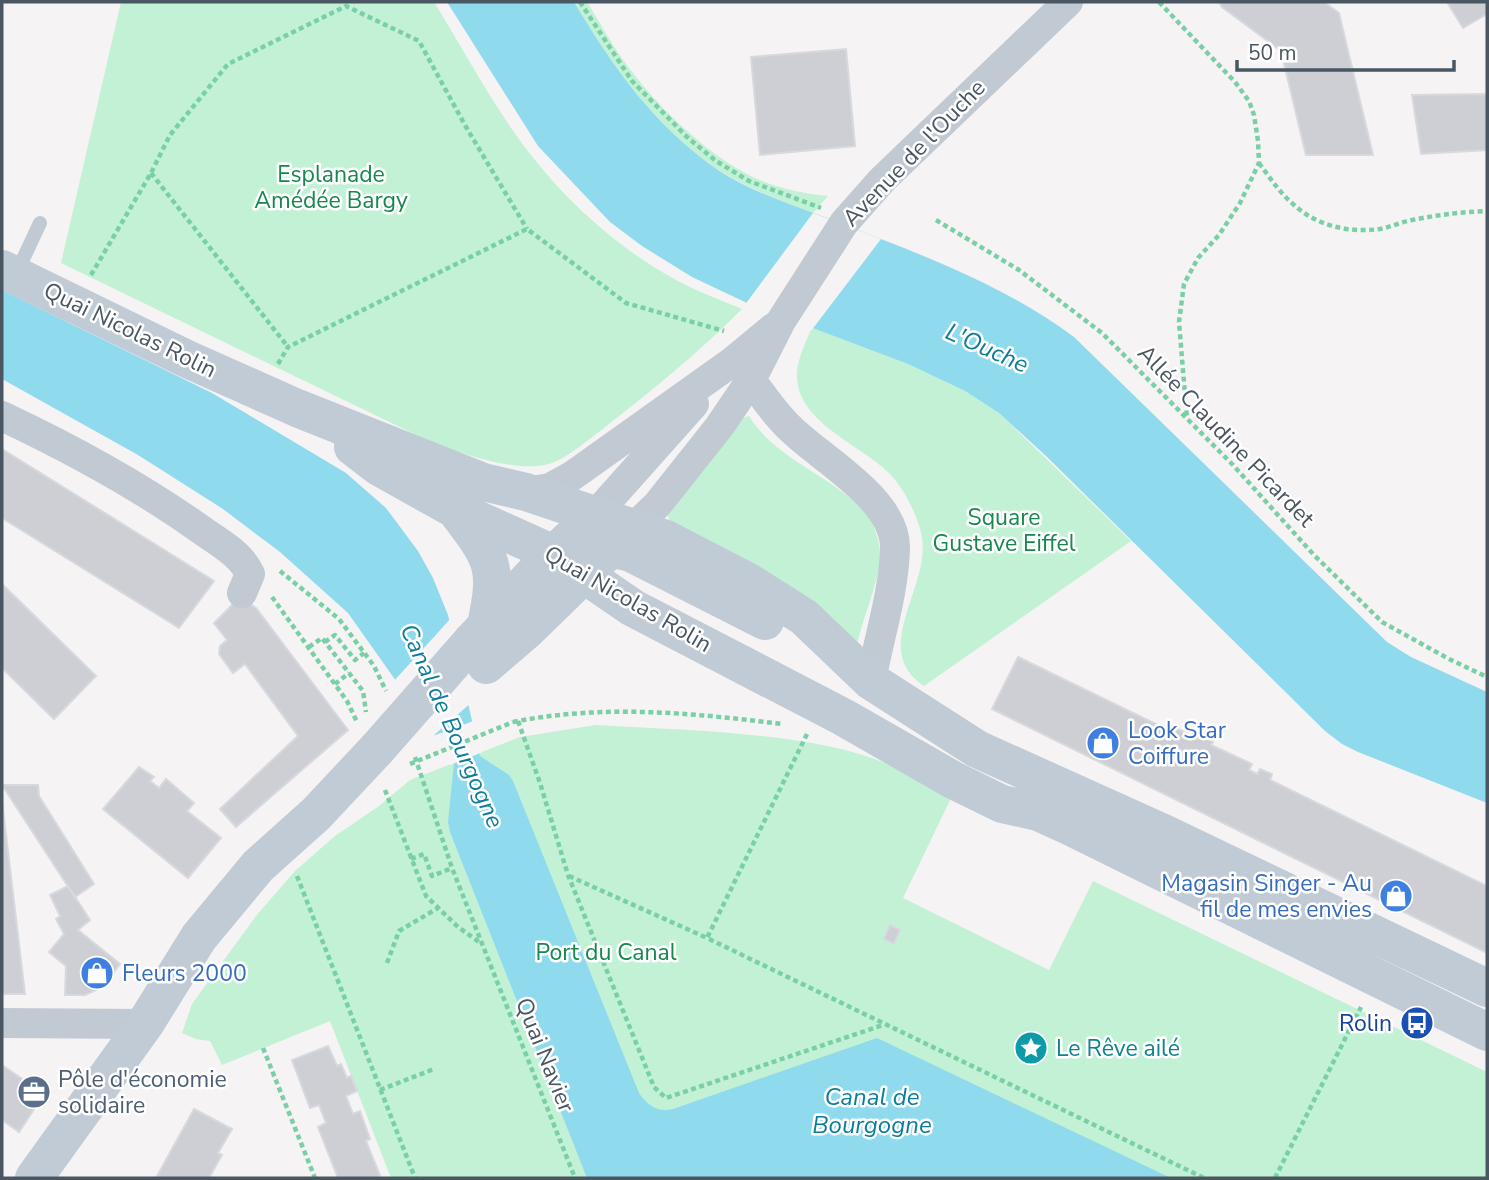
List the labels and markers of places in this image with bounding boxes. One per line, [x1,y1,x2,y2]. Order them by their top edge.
place label: Look Star Coiffure [1128,715,1227,772]
shop icon: Look Star Coiffure [1084,724,1122,762]
place label: Magasin Singer - Au fil de mes envies [1161,868,1372,925]
shop icon: Magasin Singer - Au fil de mes envies [1377,877,1415,915]
shop icon: Fleurs 2000 [78,954,116,992]
place label: Fleurs 2000 [122,958,247,989]
bus stop icon: Rolin [1398,1004,1436,1042]
place label: Rolin [1339,1008,1392,1039]
place icon: Le Rêve ailé [1012,1029,1050,1067]
place label: Le Rêve ailé [1056,1033,1180,1064]
place label: Pôle d'économie solidaire [58,1064,227,1121]
office icon: Pôle d'économie solidaire [15,1073,53,1111]

